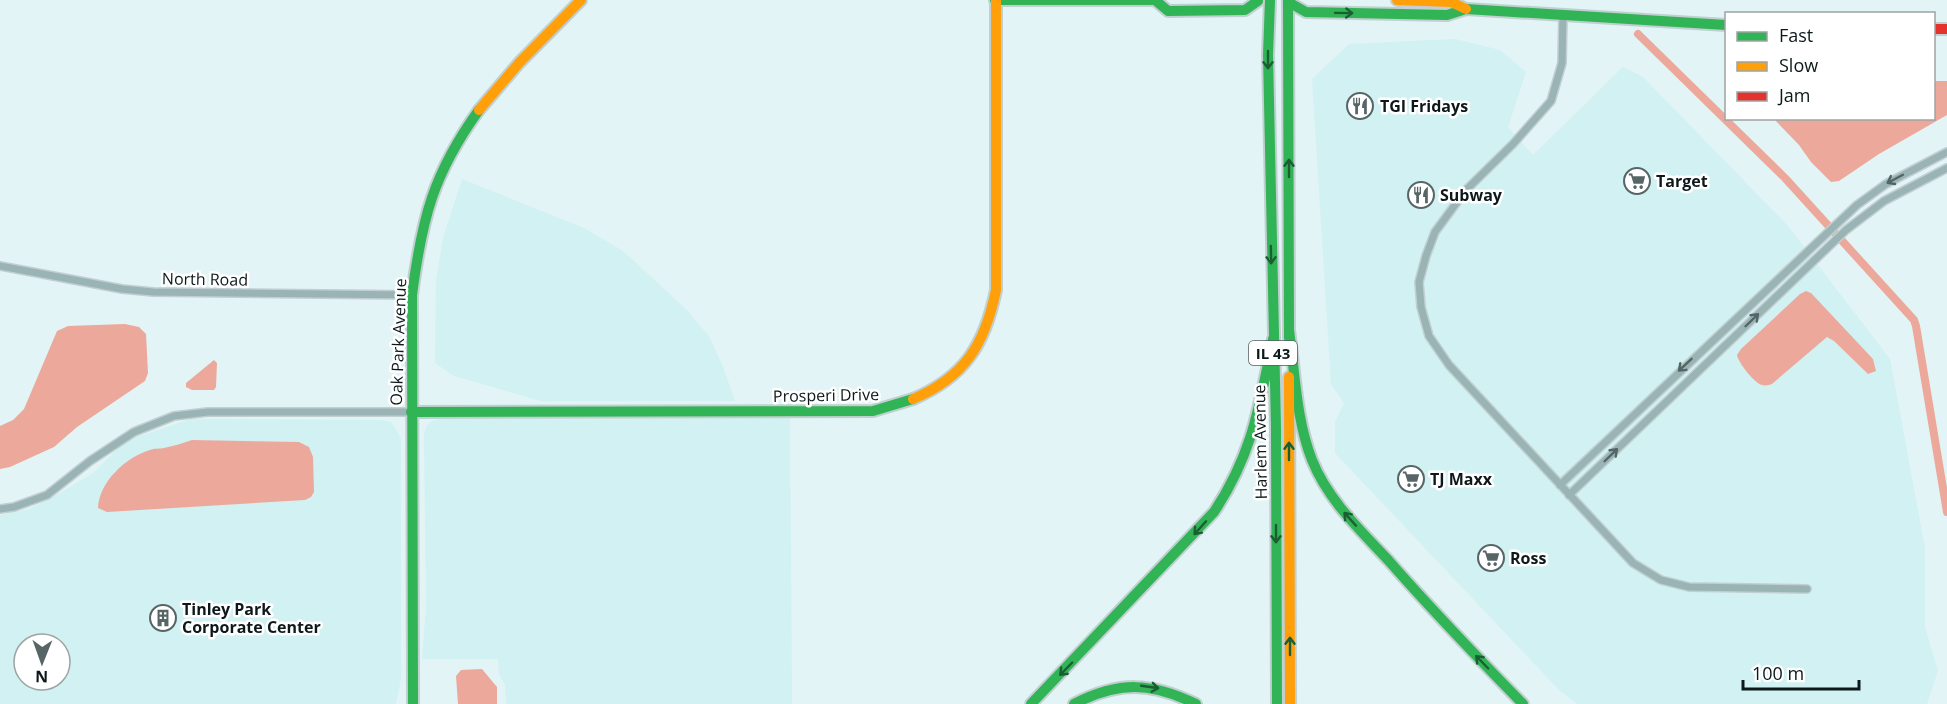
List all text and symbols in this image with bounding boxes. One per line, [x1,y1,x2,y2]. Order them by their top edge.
one-way arrow [1333,7,1353,19]
legend [1725,12,1935,120]
text: Fast [1779,23,1813,47]
one-way arrow [1262,49,1274,69]
text: Slow [1779,53,1818,77]
text: Jam [1777,83,1811,107]
restaurant icon: TGI Fridays [1345,91,1375,121]
place label: TGI Fridays [1380,95,1468,117]
one-way arrow [1283,158,1295,178]
supermarket icon: Target [1622,166,1652,196]
place label: Target [1656,170,1708,192]
one-way arrow [1887,174,1905,185]
restaurant icon: Subway [1406,180,1436,210]
place label: Subway [1440,184,1503,206]
one-way arrow [1265,244,1277,264]
street label: North Road [162,267,248,291]
street label: Oak Park Avenue [385,278,411,406]
one-way arrow [1745,313,1760,327]
road number: IL 43 [1249,341,1297,365]
one-way arrow [1677,358,1692,372]
street label: Prosperi Drive [773,383,879,407]
street label: Harlem Avenue [1248,384,1272,500]
one-way arrow [1283,441,1295,461]
one-way arrow [1604,447,1619,462]
supermarket icon: TJ Maxx [1396,464,1426,494]
place label: TJ Maxx [1430,468,1493,490]
one-way arrow [1343,511,1358,526]
one-way arrow [1193,520,1207,535]
one-way arrow [1270,523,1282,543]
supermarket icon: Ross [1476,543,1506,573]
place label: Ross [1510,547,1546,569]
place label: Tinley Park Corporate Center [182,598,321,638]
building icon: Tinley Park Corporate Center [148,603,178,633]
north arrow [12,632,72,692]
one-way arrow [1284,636,1296,656]
scale bar [1743,653,1858,691]
one-way arrow [1475,655,1490,670]
one-way arrow [1059,661,1073,676]
text: 100 m [1752,661,1804,685]
text: N [35,666,48,688]
one-way arrow [1139,681,1159,692]

